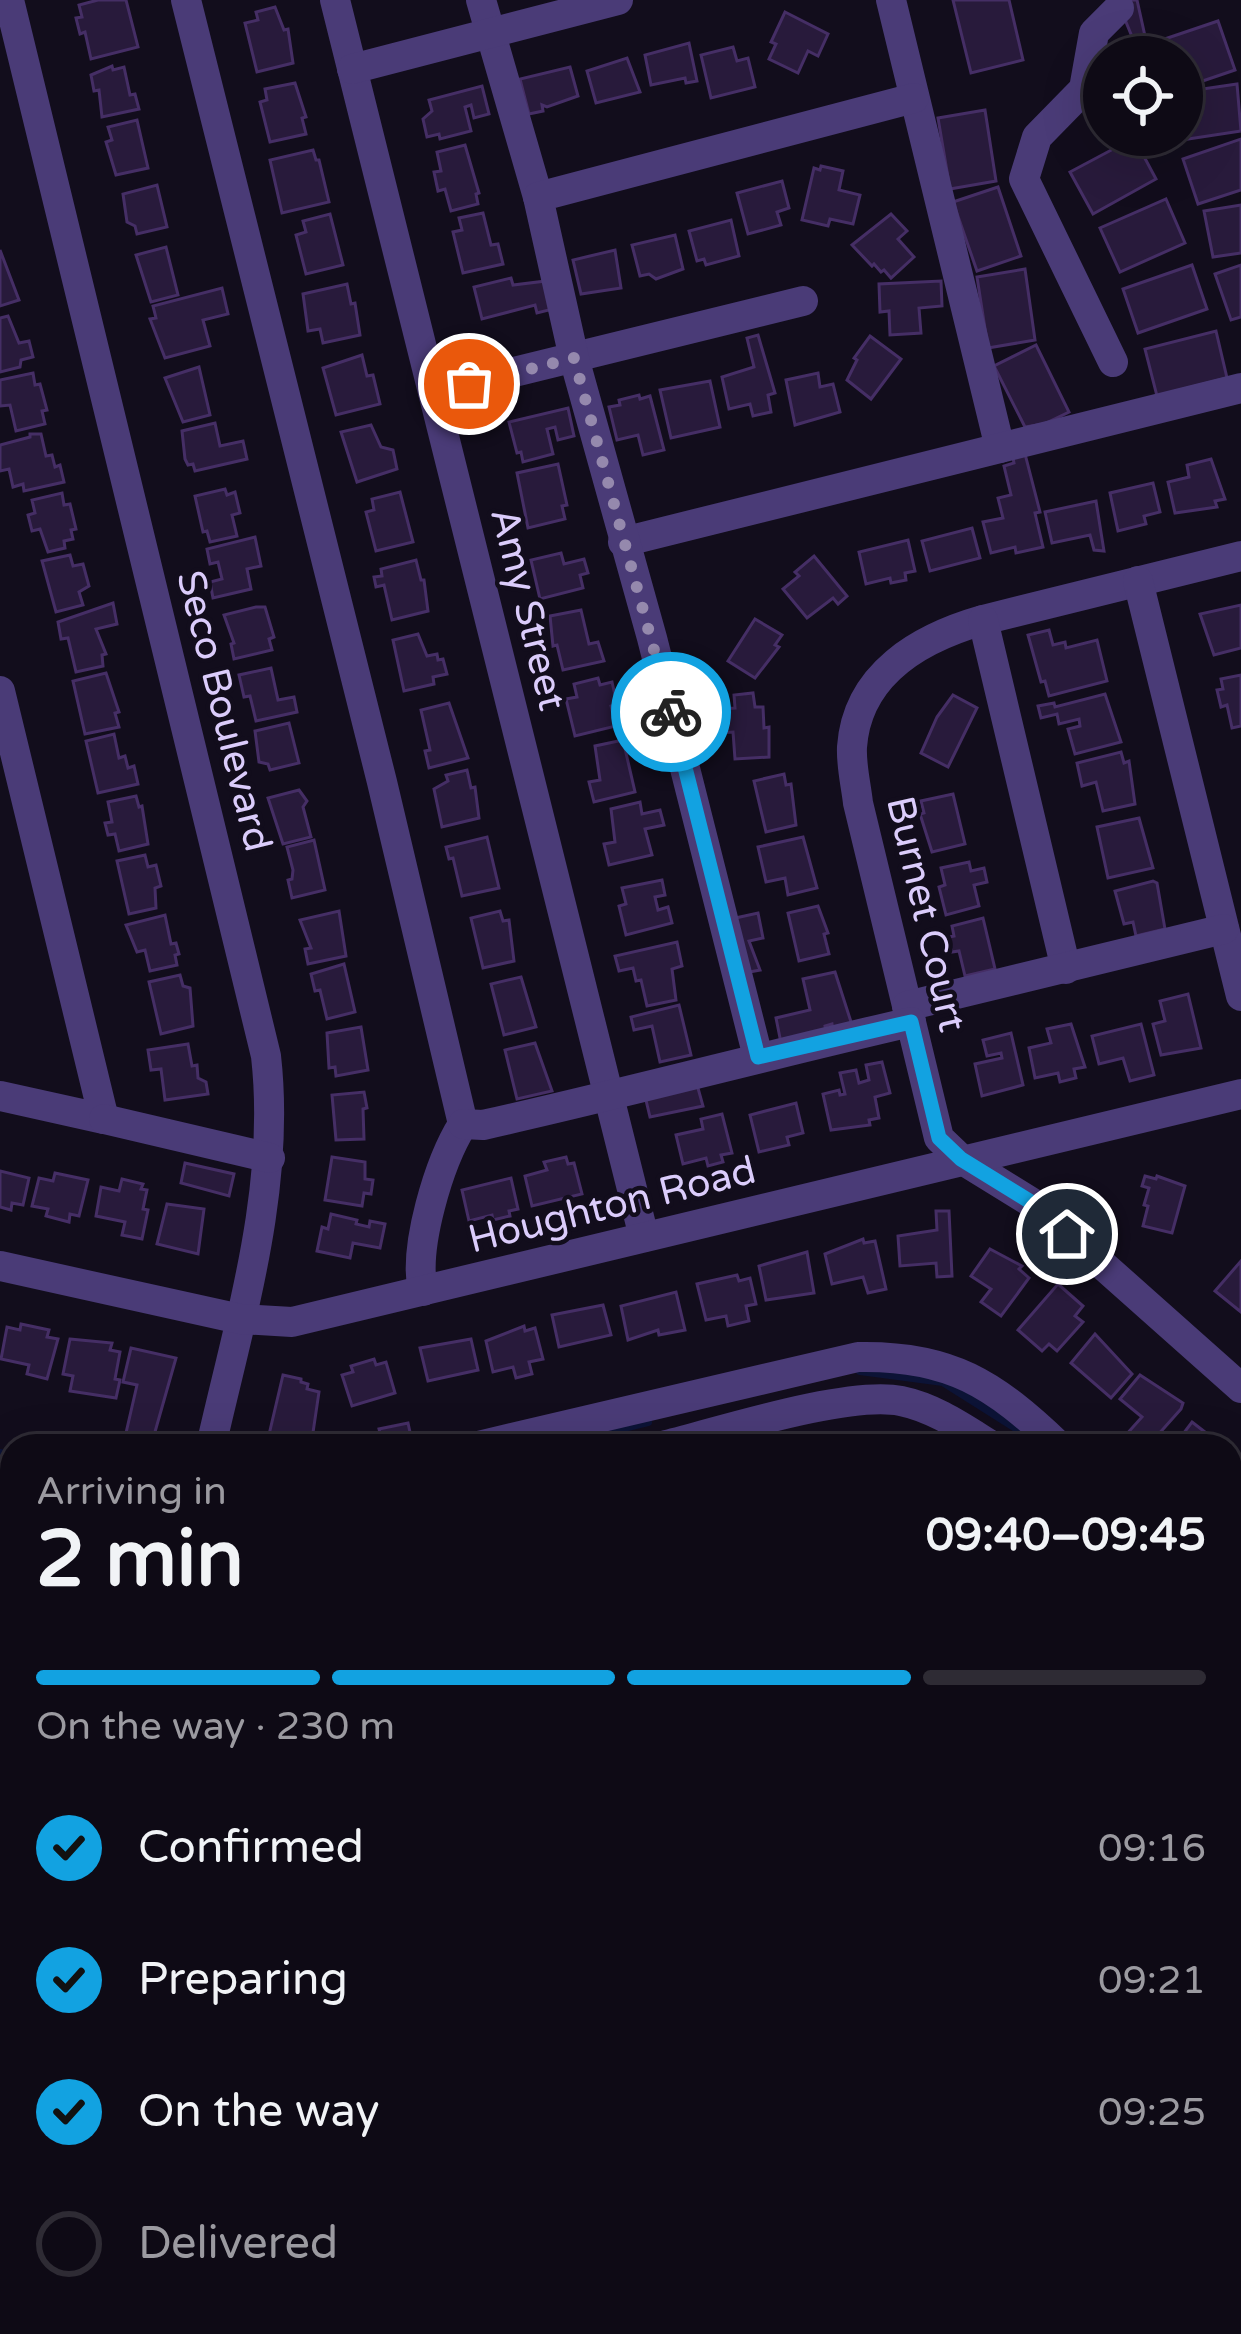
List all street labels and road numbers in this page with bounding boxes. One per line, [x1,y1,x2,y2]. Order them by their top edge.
street label: Amy Street [480,503,576,715]
street label: Seco Boulevard [166,566,282,856]
street label: Burnet Court [876,792,976,1036]
street label: Houghton Road [463,1147,761,1263]

